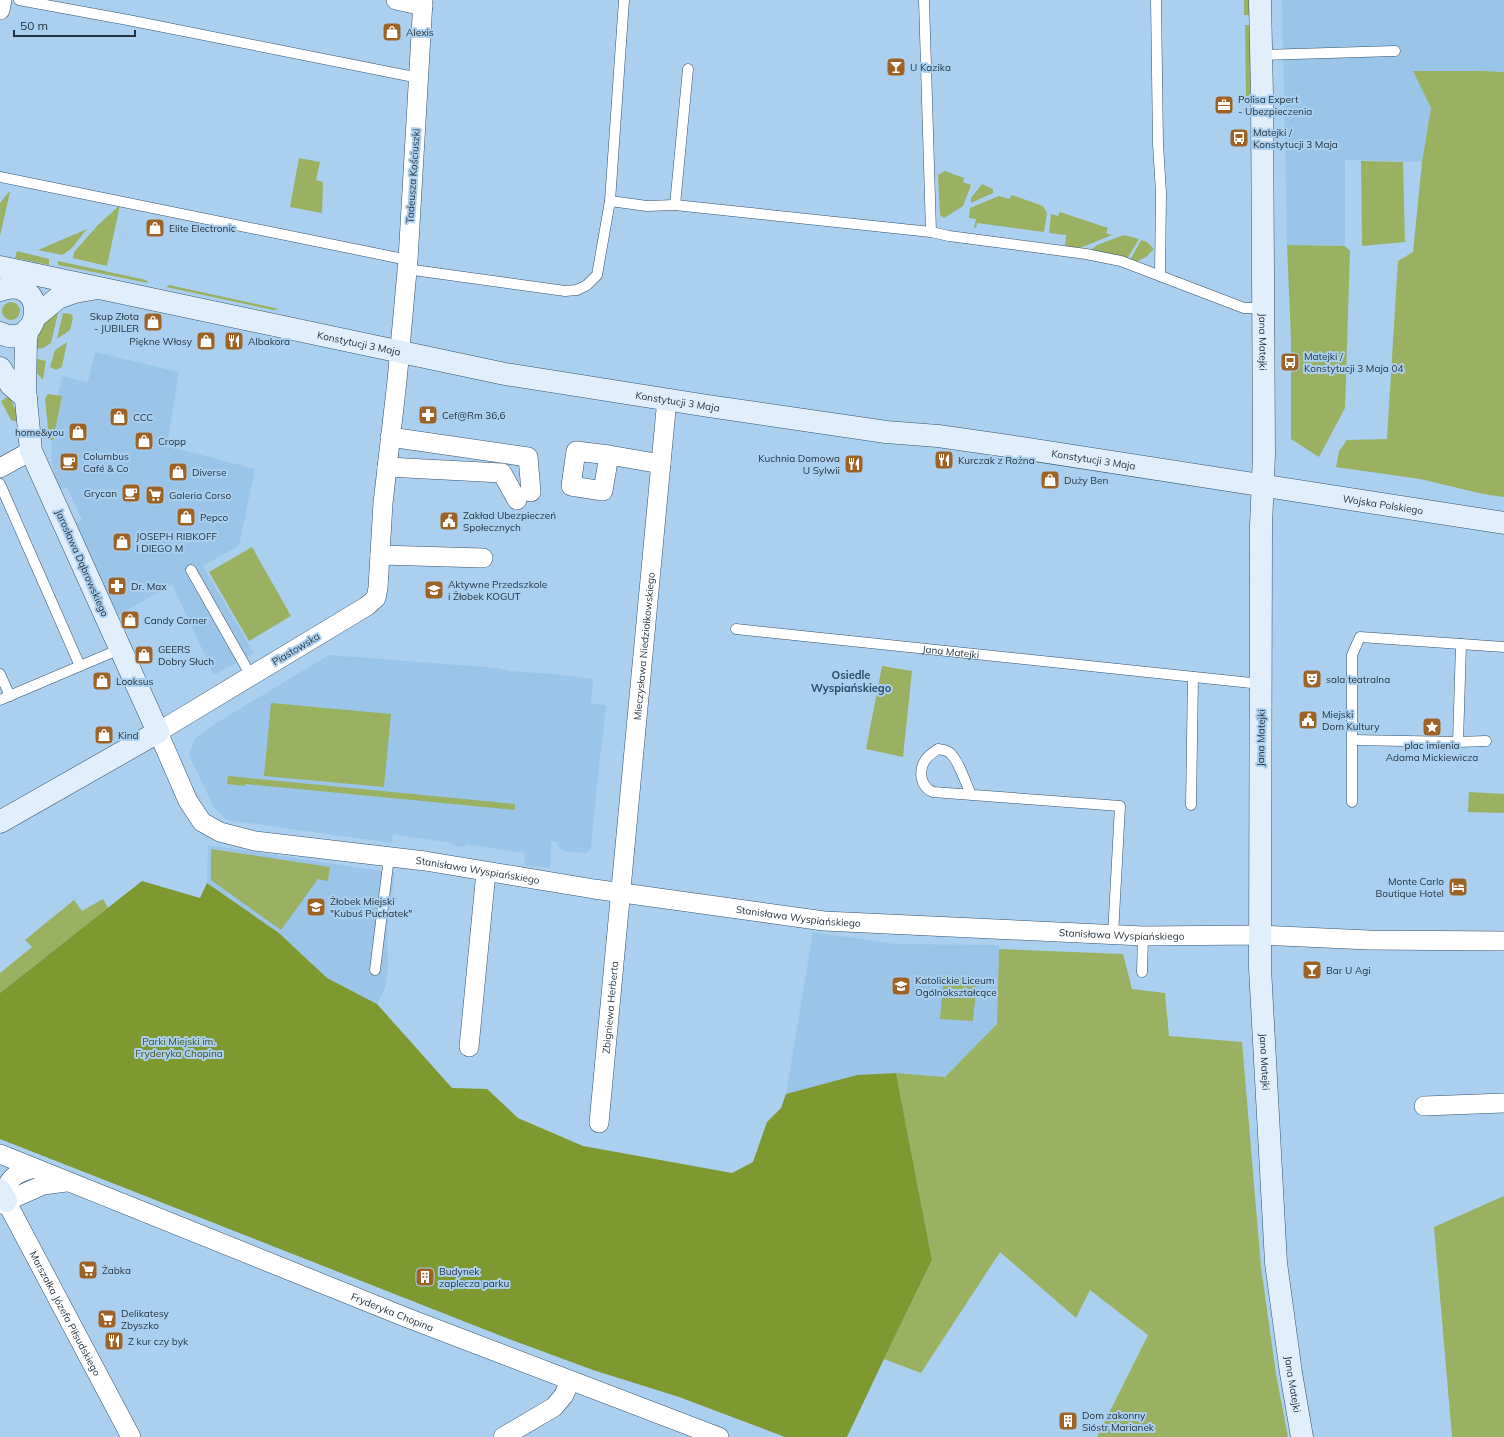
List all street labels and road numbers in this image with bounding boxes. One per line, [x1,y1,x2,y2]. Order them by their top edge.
street label: Tadeusza Kościuszki [403,128,423,224]
street label: Jana Matejki [1257,313,1270,371]
street label: Konstytucji 3 Maja [316,328,402,358]
street label: Konstytucji 3 Maja [635,388,721,414]
street label: Konstytucji 3 Maja [1051,446,1136,472]
street label: Wojska Polskiego [1342,492,1425,517]
street label: Jarosława Dąbrowskiego [52,507,112,619]
street label: Mieczysława Niedziałkowskiego [630,571,657,721]
street label: Piastowska [270,630,322,668]
street label: Jana Matejki [922,642,980,661]
street label: Jana Matejki [1254,709,1268,767]
street label: Stanisława Wyspiańskiego [415,853,541,886]
street label: Stanisława Wyspiańskiego [735,902,861,929]
street label: Stanisława Wyspiańskiego [1059,926,1185,943]
street label: Zbigniewa Herberta [599,961,621,1054]
street label: Jana Matejki [1257,1033,1273,1091]
street label: Marszałka Józefa Piłsudskiego [27,1249,104,1378]
street label: Fryderyka Chopina [349,1290,436,1334]
street label: Jana Matejki [1282,1355,1304,1414]

